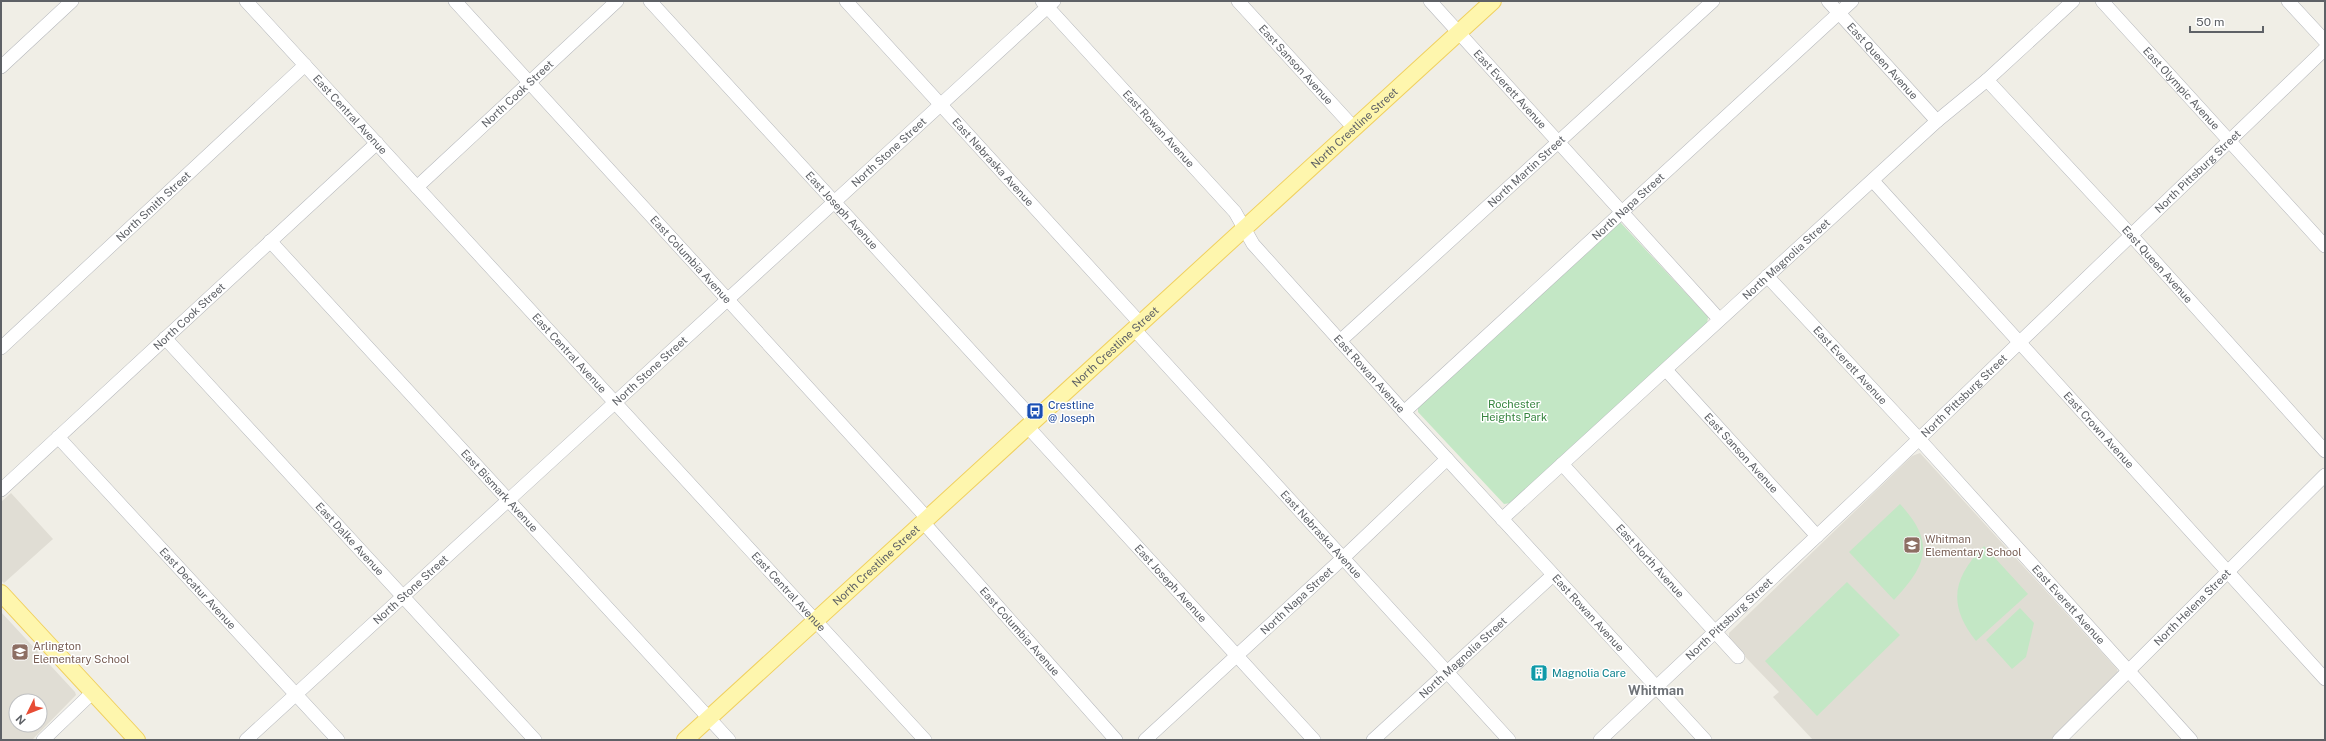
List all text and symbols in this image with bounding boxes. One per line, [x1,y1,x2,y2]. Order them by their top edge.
scale bar [2190,8,2263,34]
text: 50 m [2196,15,2224,29]
street label: East Queen Avenue [1845,20,1920,102]
street label: East Sanson Avenue [1257,22,1335,107]
street label: East Olympic Avenue [2141,44,2222,132]
street label: East Everett Avenue [1471,47,1549,131]
street label: North Cook Street [479,58,555,130]
street label: East Central Avenue [311,72,390,157]
street label: North Crestline Street [1309,85,1400,170]
street label: East Rowan Avenue [1121,88,1197,170]
street label: North Stone Street [849,115,928,189]
street label: East Nebraska Avenue [950,116,1036,208]
street label: North Pittsburg Street [2152,127,2243,215]
street label: North Martin Street [1485,133,1567,209]
street label: North Smith Street [114,169,193,244]
street label: East Joseph Avenue [803,169,880,252]
street label: North Napa Street [1589,170,1667,243]
street label: East Columbia Avenue [648,213,734,306]
street label: North Magnolia Street [1740,216,1832,302]
street label: East Queen Avenue [2120,223,2195,305]
street label: North Cook Street [151,280,227,352]
street label: North Crestline Street [1069,304,1161,389]
street label: East Central Avenue [530,311,609,395]
street label: East Everett Avenue [1811,324,1889,407]
street label: East Rowan Avenue [1332,332,1407,415]
street label: North Stone Street [610,334,689,408]
street label: North Pittsburg Street [1919,352,2009,440]
street label: East Crown Avenue [2061,389,2136,470]
park label: Rochester Heights Park [1481,398,1547,423]
place label: Crestline @ Joseph [1048,399,1095,424]
bus stop icon: Crestline @ Joseph [1025,401,1045,421]
street label: East Sanson Avenue [1702,410,1781,495]
street label: East Bismark Avenue [459,447,540,534]
street label: East Nebraska Avenue [1278,488,1364,581]
street label: East Dalke Avenue [313,500,386,578]
street label: East North Avenue [1614,522,1687,600]
street label: North Crestline Street [830,523,922,608]
place label: Whitman Elementary School [1925,533,2022,558]
school or university icon: Whitman Elementary School [1902,535,1922,555]
street label: East Joseph Avenue [1132,542,1209,625]
street label: East Decatur Avenue [157,545,238,631]
street label: East Central Avenue [749,549,828,634]
street label: North Stone Street [371,552,450,627]
street label: East Everett Avenue [2030,563,2107,647]
street label: North Napa Street [1258,564,1335,637]
street label: North Helena Street [2151,567,2233,648]
street label: East Rowan Avenue [1550,572,1626,654]
street label: North Pittsburg Street [1683,575,1775,662]
street label: East Columbia Avenue [977,585,1062,678]
street label: North Magnolia Street [1417,615,1509,701]
place label: Arlington Elementary School [33,640,130,665]
school or university icon: Arlington Elementary School [10,642,30,662]
building icon: Magnolia Care [1529,663,1549,683]
place label: Magnolia Care [1552,667,1626,679]
district label: Whitman [1628,683,1684,698]
north arrow [8,693,48,733]
text: N [13,713,28,727]

